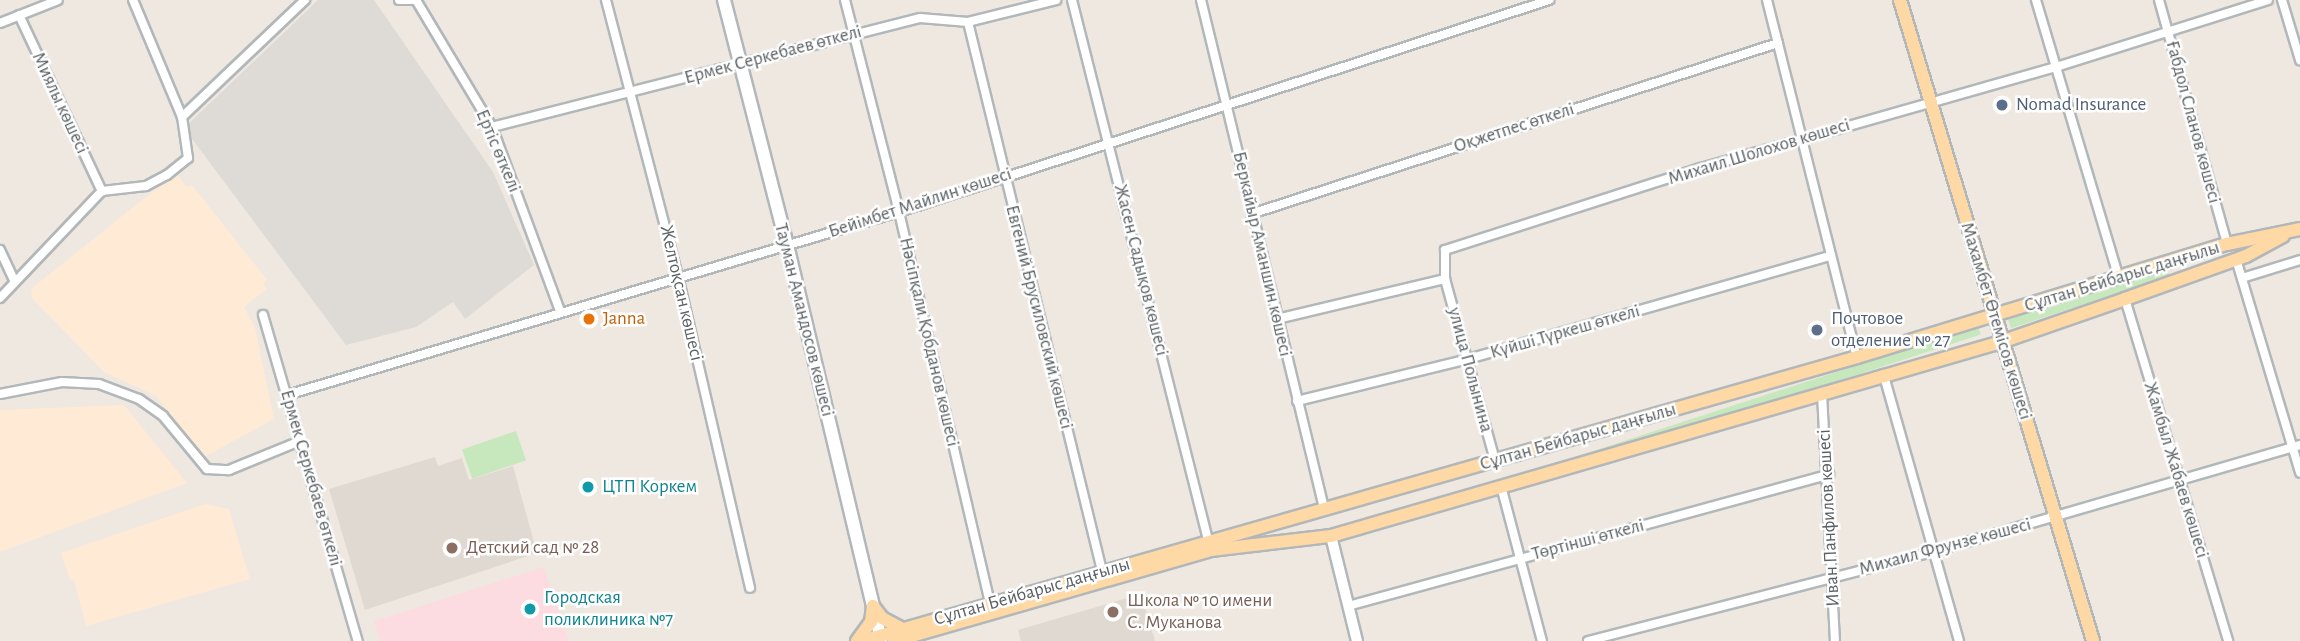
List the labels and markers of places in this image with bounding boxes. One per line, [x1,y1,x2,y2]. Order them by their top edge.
place label: Nomad Insurance [2016,94,2146,116]
marker: Nomad Insurance [1994,97,2010,113]
place label: Janna [603,308,645,330]
place label: Почтовое отделение № 27 [1831,308,1950,352]
marker: Janna [581,311,597,327]
marker: Почтовое отделение № 27 [1809,322,1825,338]
place label: ЦТП Коркем [602,476,697,498]
marker: ЦТП Коркем [580,479,596,495]
place label: Детский сад № 28 [466,537,599,559]
marker: Детский сад № 28 [444,540,460,556]
place label: Городская поликлиника №7 [544,587,673,631]
place label: Школа № 10 имени С. Муканова [1127,590,1272,634]
marker: Городская поликлиника №7 [522,601,538,617]
marker: Школа № 10 имени С. Муканова [1105,604,1121,620]

